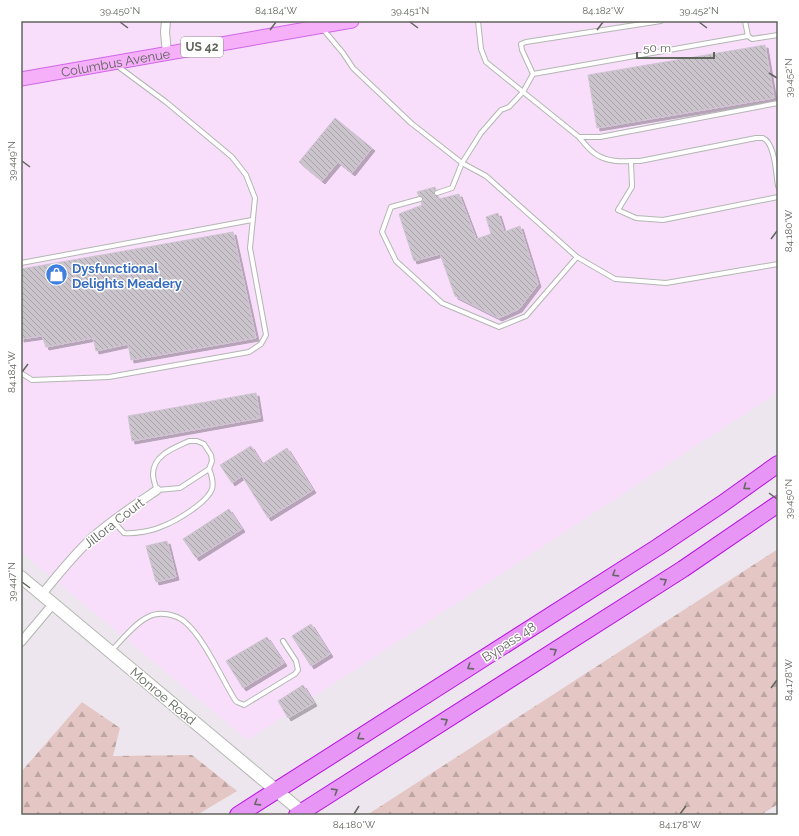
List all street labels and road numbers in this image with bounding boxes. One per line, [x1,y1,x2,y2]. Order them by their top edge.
road number: US 42 [181,37,223,57]
street label: Columbus Avenue [60,45,172,79]
street label: Jillora Court [81,494,148,551]
street label: Bypass 48 [479,619,539,665]
street label: Monroe Road [127,664,199,728]

